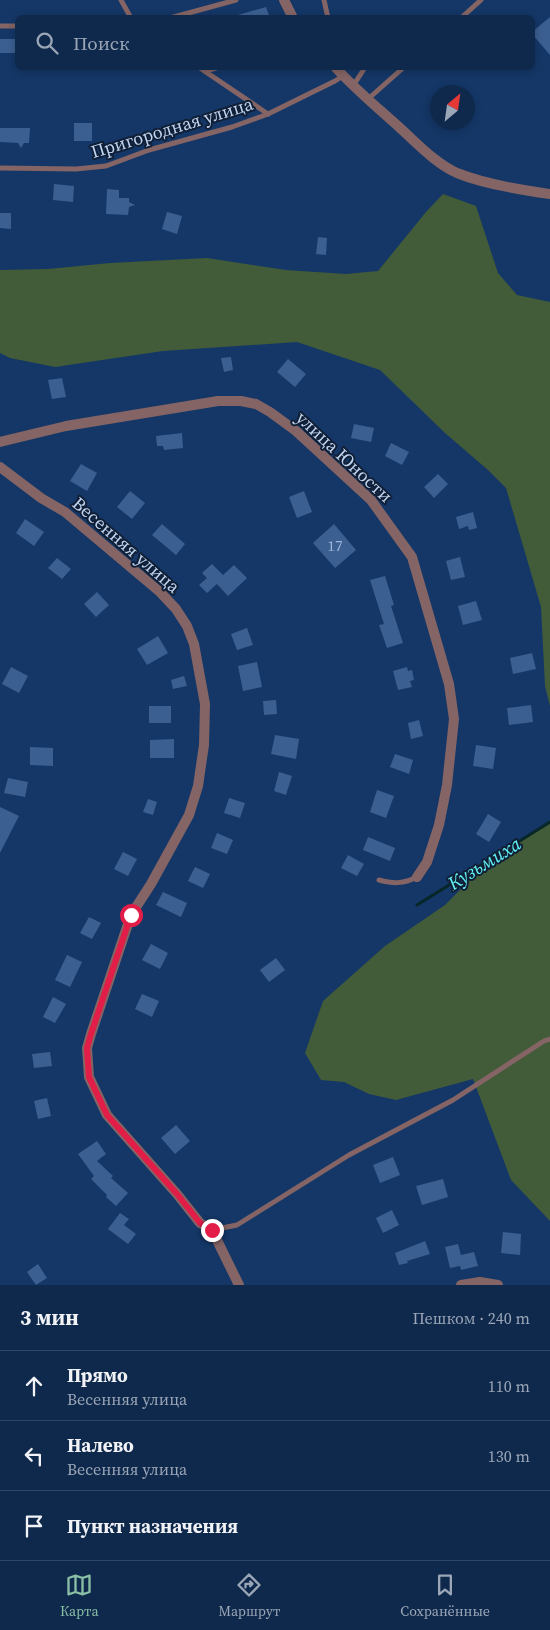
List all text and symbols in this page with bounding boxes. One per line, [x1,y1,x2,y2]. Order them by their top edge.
search box [15,15,535,70]
icon: search [33,29,61,57]
text: Поиск [73,30,130,56]
north arrow [430,85,475,130]
street label: Пригородная улица [88,91,257,164]
street label: улица Юности [291,405,398,508]
street label: Весенняя улица [67,491,186,599]
house number: 17 [327,535,343,556]
water label: Кузьмиха [442,830,526,896]
route start [120,904,143,927]
route end [201,1219,224,1242]
text: 3 мин [20,1303,79,1332]
text: Пешком · 240 m [412,1307,530,1329]
text: Прямо [67,1362,128,1388]
icon: ahead [20,1372,48,1400]
text: 110 m [488,1375,530,1397]
text: Весенняя улица [67,1388,187,1410]
text: Налево [67,1432,134,1458]
icon: left [20,1442,48,1470]
text: 130 m [488,1445,530,1467]
text: Весенняя улица [67,1458,187,1480]
icon: arrive [20,1512,48,1540]
text: Пункт назначения [67,1513,238,1539]
tab: Карта [60,1571,99,1621]
tab: Маршрут [219,1571,280,1621]
tab: Сохранённые [400,1571,490,1621]

